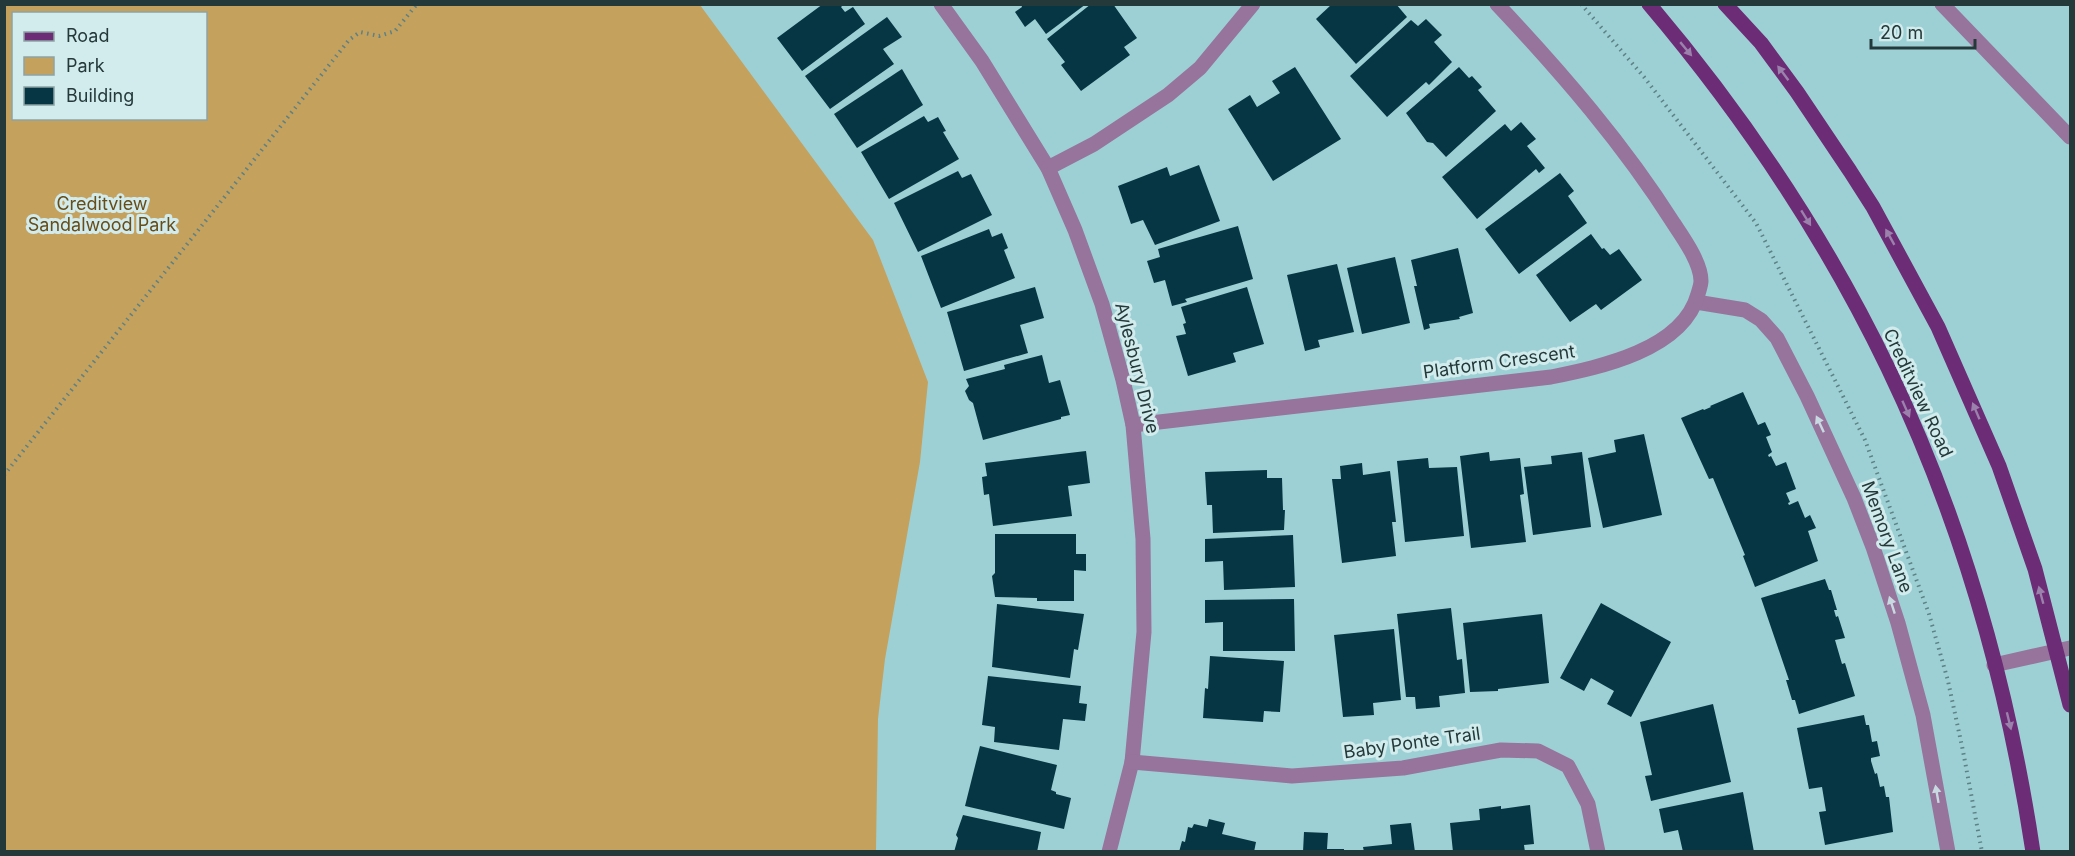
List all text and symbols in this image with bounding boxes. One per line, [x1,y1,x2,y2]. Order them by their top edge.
legend [12,12,207,120]
scale bar [1871,12,1974,50]
text: 20 m [1880,22,1923,43]
text: Road [66,25,109,46]
one-way arrow [1680,41,1693,57]
text: Park [66,55,105,76]
one-way arrow [1778,66,1790,81]
text: Building [66,85,134,106]
park label: Creditview Sandalwood Park [28,193,176,235]
one-way arrow [1800,210,1811,226]
one-way arrow [1885,228,1895,245]
street label: Aylesbury Drive [1111,300,1164,436]
street label: Creditview Road [1879,325,1957,460]
street label: Platform Crescent [1422,340,1576,383]
one-way arrow [1902,401,1911,418]
one-way arrow [1971,402,1981,420]
one-way arrow [1815,415,1824,432]
street label: Memory Lane [1858,478,1917,595]
one-way arrow [2036,586,2046,604]
one-way arrow [1886,596,1896,614]
one-way arrow [2004,712,2014,730]
street label: Baby Ponte Trail [1342,723,1482,763]
one-way arrow [1933,784,1942,803]

